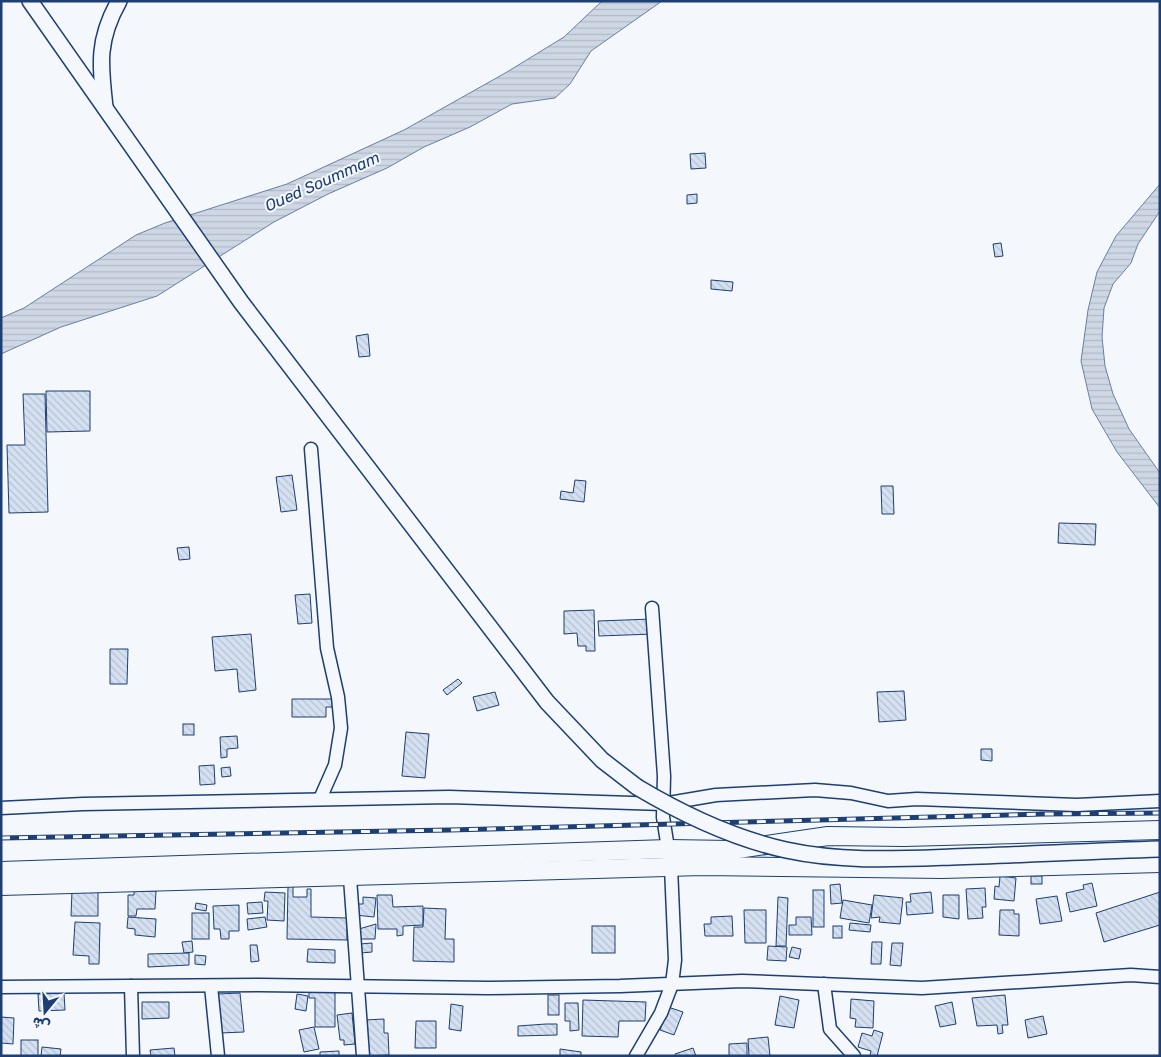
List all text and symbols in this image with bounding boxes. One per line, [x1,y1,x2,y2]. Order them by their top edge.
water label: Oued Soummam [262,148,383,215]
north arrow [20,987,70,1037]
text: ش [30,1013,52,1035]

